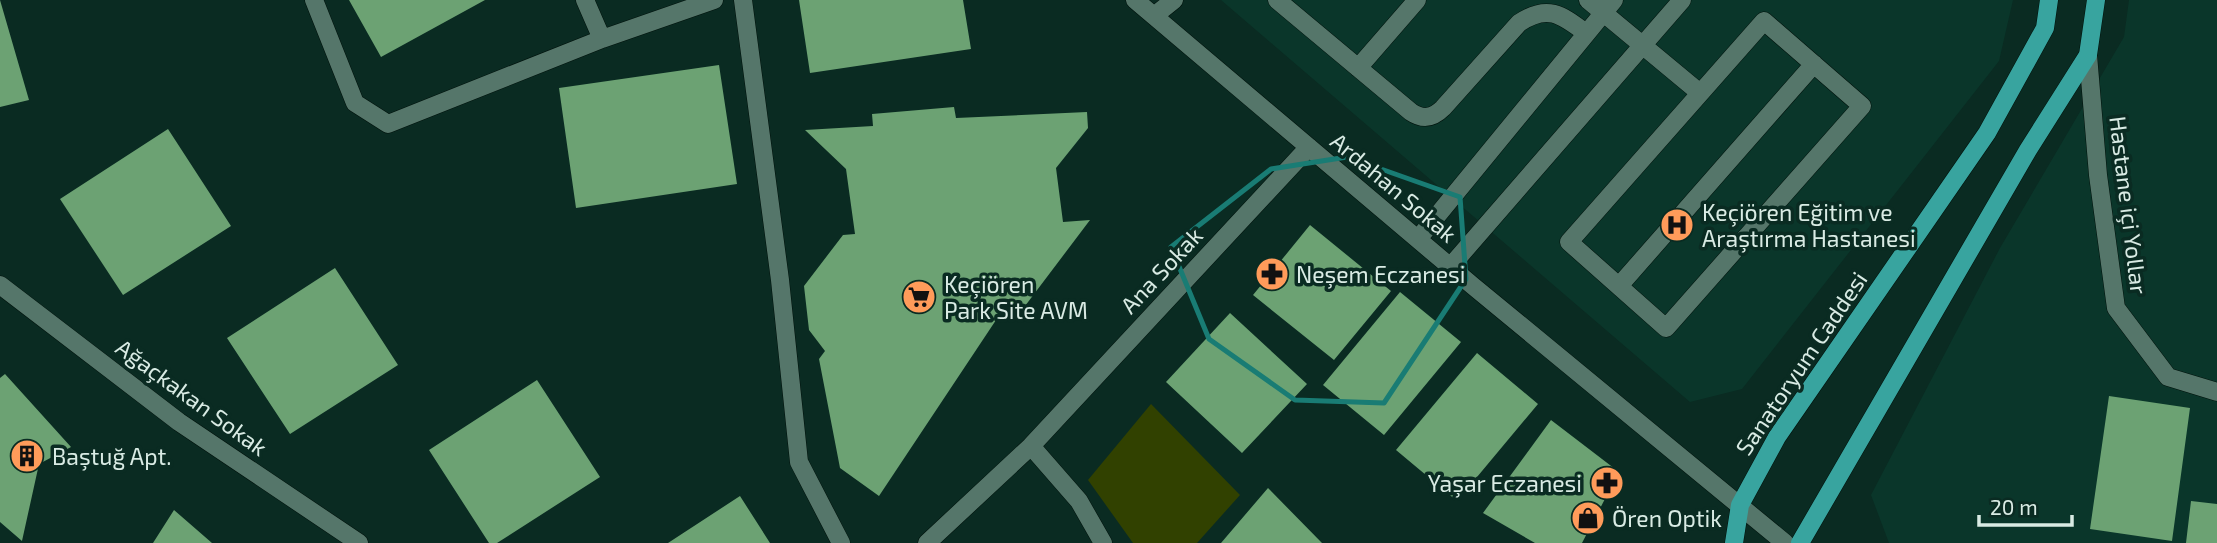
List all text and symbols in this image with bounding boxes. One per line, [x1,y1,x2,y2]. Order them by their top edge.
street label: Hastane içi Yollar [2103,114,2154,296]
street label: Ardahan Sokak [1325,126,1463,248]
place label: Keçiören Eğitim ve Araştırma Hastanesi [1702,198,1916,253]
hospital icon: Keçiören Eğitim ve Araştırma Hastanesi [1658,206,1696,244]
street label: Ana Sokak [1114,221,1208,319]
pharmacy icon: Neşem Eczanesi [1253,255,1291,293]
place label: Neşem Eczanesi [1296,260,1465,289]
street label: Sanatoryum Caddesi [1729,266,1873,460]
place label: Keçiören Park Site AVM [944,270,1088,324]
supermarket icon: Keçiören Park Site AVM [900,278,938,316]
street label: Ağaçkakan Sokak [110,333,273,462]
building icon: Baştuğ Apt. [8,437,46,475]
place label: Baştuğ Apt. [52,442,172,471]
pharmacy icon: Yaşar Eczanesi [1588,464,1626,502]
place label: Yaşar Eczanesi [1428,469,1582,498]
scale bar [1979,484,2072,528]
text: 20 m [1990,494,2038,519]
shop icon: Ören Optik [1569,499,1607,537]
place label: Ören Optik [1612,504,1722,532]

